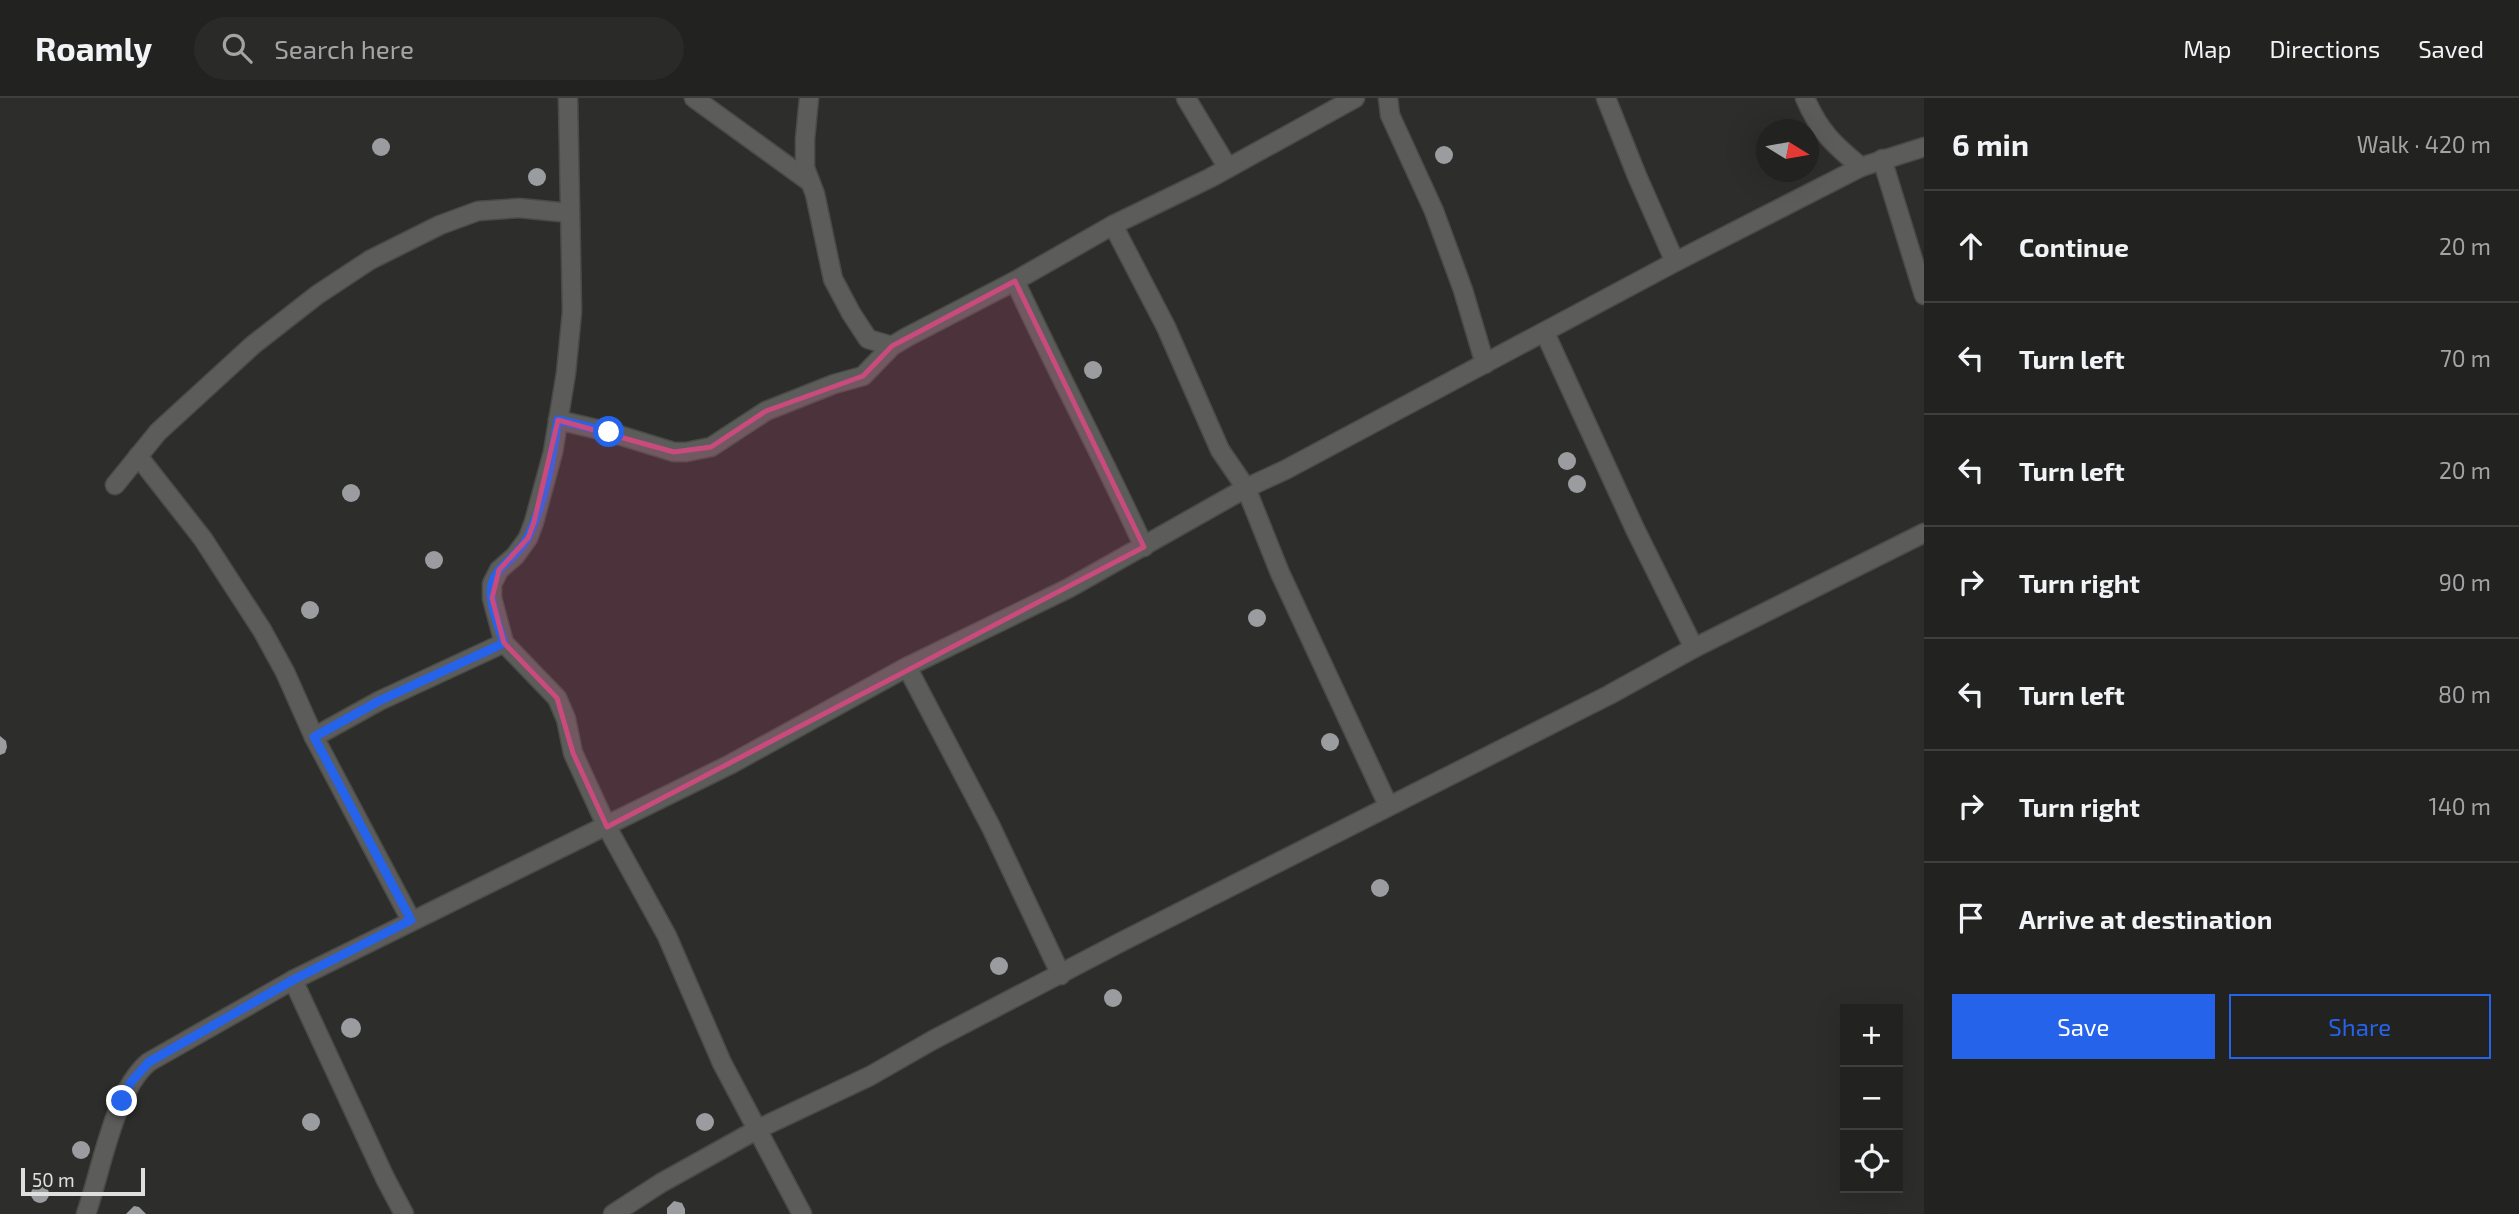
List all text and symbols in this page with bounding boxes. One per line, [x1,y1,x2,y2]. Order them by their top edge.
search box [194,17,684,80]
text: Roamly [35,28,152,68]
icon: search [218,29,256,67]
text: Search here [274,33,414,64]
text: Map [2183,34,2231,63]
text: Directions [2269,34,2380,63]
text: Saved [2418,34,2484,63]
north arrow [1756,119,1819,182]
text: 6 min [1952,126,2029,162]
text: Walk · 420 m [2357,130,2491,158]
icon: ahead [1952,227,1990,265]
text: Continue [2019,231,2129,262]
text: 20 m [2439,232,2491,260]
icon: left [1952,339,1990,377]
text: Turn left [2019,343,2125,374]
text: 70 m [2440,344,2491,372]
route start [593,416,624,447]
icon: left [1952,451,1990,489]
text: Turn left [2019,455,2125,486]
text: 20 m [2439,456,2491,484]
icon: right [1952,563,1990,601]
text: Turn right [2019,567,2140,598]
text: 90 m [2439,568,2491,596]
icon: left [1952,675,1990,713]
text: Turn left [2019,679,2125,710]
text: 80 m [2438,680,2491,708]
icon: right [1952,787,1990,825]
text: Turn right [2019,791,2140,822]
text: 140 m [2429,792,2491,820]
icon: arrive [1952,899,1990,937]
text: Arrive at destination [2019,903,2272,934]
button: Save [1952,994,2215,1059]
button: Share [2229,994,2491,1059]
map controls [1840,1004,1903,1193]
button: + [1840,1004,1903,1067]
button: − [1840,1067,1903,1130]
route end [106,1085,137,1116]
button: locate [1840,1130,1903,1193]
scale bar [21,1165,145,1197]
text: 50 m [32,1168,75,1191]

